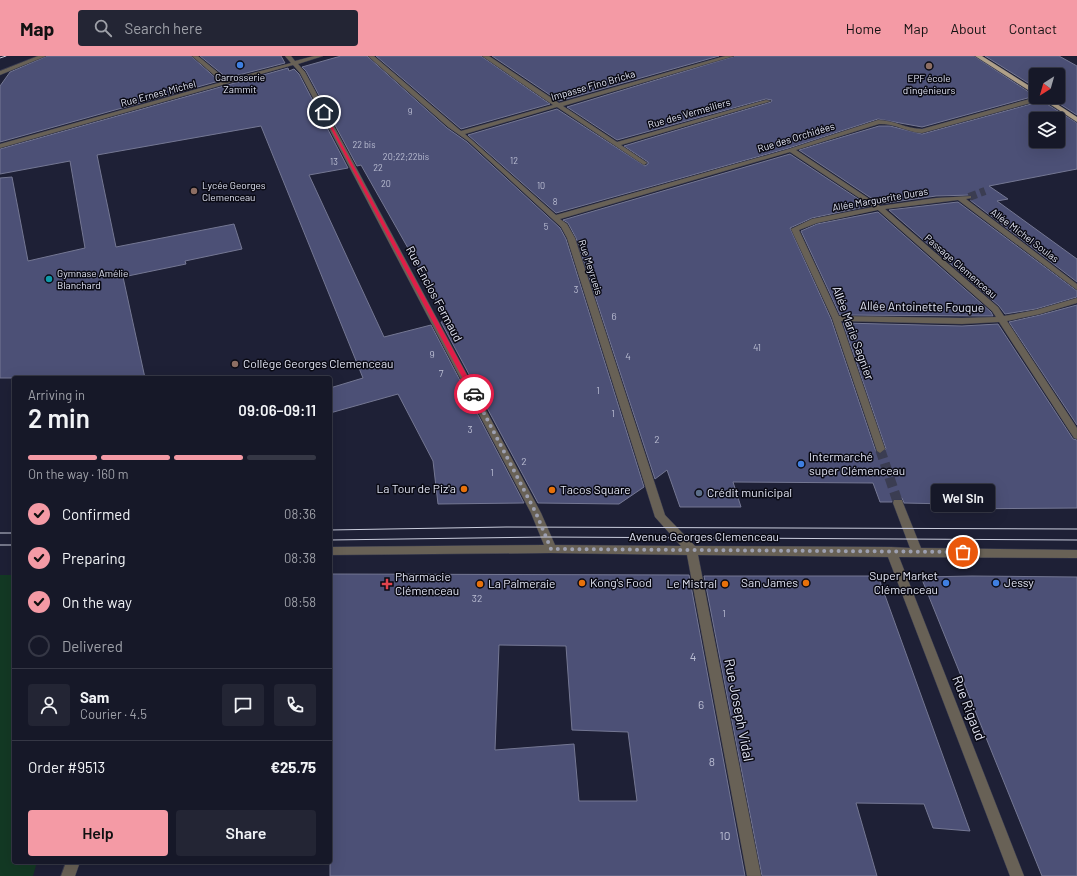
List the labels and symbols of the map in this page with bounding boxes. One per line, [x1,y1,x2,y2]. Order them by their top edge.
marker: Carrosserie Zammit [235,60,245,70]
marker: EPF école d'ingénieurs [924,61,934,71]
street label: Impasse Fino Bricka [550,67,636,103]
north arrow [1029,68,1065,104]
place label: Carrosserie Zammit [215,71,265,95]
place label: EPF école d'ingénieurs [903,72,955,96]
street label: Rue Ernest Michel [119,77,197,109]
pin [307,95,341,129]
street label: Rue des Vermeiliers [646,95,732,131]
house number: 9 [408,106,413,117]
street label: Rue des Orchidées [756,119,836,154]
house number: 22 bis [353,139,376,150]
house number: 20;22;22bis [383,151,429,162]
house number: 12 [510,155,518,166]
house number: 13 [330,156,338,167]
house number: 22 [373,162,383,173]
house number: 20 [381,178,391,189]
place label: Lycée Georges Clemenceau [202,179,266,203]
house number: 10 [537,180,545,191]
street label: Allée Marguerite Duras [831,185,929,213]
marker: Lycée Georges Clemenceau [189,186,199,196]
house number: 8 [553,196,558,207]
street label: Allée Michel Soulas [989,206,1062,265]
house number: 5 [544,221,549,232]
street label: Passage Clemenceau [922,231,1000,301]
street label: Rue Meyrueis [576,238,606,296]
street label: Rue Enclos Fermaud [404,243,466,344]
place label: Gymnase Amélie Blanchard [57,267,128,291]
marker: Gymnase Amélie Blanchard [44,274,54,284]
house number: 3 [574,284,579,295]
street label: Allée Marie Sagnier [830,284,878,382]
street label: Allée Antoinette Fouque [860,298,984,314]
house number: 6 [611,310,617,322]
house number: 41 [753,341,761,353]
house number: 9 [429,348,435,360]
house number: 4 [625,350,631,362]
place label: Collège Georges Clemenceau [243,356,394,370]
marker: Collège Georges Clemenceau [230,359,240,369]
house number: 7 [439,367,444,379]
courier [454,374,494,414]
house number: 1 [596,384,600,396]
house number: 1 [611,407,615,419]
house number: 3 [467,423,473,435]
house number: 2 [654,433,660,445]
place label: Intermarché super Clémenceau [809,449,905,477]
house number: 2 [521,455,527,467]
marker: Intermarché super Clémenceau [796,459,806,469]
house number: 1 [490,466,494,478]
place label: La Tour de Piz'a [376,481,456,495]
place label: Tacos Square [560,482,631,496]
marker: La Tour de Piz'a [459,484,469,494]
callout: Wei Sin [931,484,995,512]
marker: Tacos Square [547,485,557,495]
place label: Crédit municipal [707,485,792,499]
marker: Crédit municipal [694,488,704,498]
street label: Avenue Georges Clemenceau [629,529,779,543]
pin [946,535,980,569]
place label: Super Market Clémenceau [869,568,938,596]
place label: Pharmacie Clémenceau [395,569,459,597]
place label: Kong's Food [590,575,652,589]
place label: San James [741,575,798,589]
place label: Jessy [1004,575,1034,589]
place label: La Palmeraie [488,576,555,590]
place label: Le Mistral [666,576,717,590]
marker: Kong's Food [577,578,587,588]
marker: San James [801,578,811,588]
marker: Super Market Clémenceau [941,578,951,588]
marker: Jessy [991,578,1001,588]
marker: Pharmacie Clémenceau [382,579,392,589]
marker: La Palmeraie [475,579,485,589]
marker: Le Mistral [720,579,730,589]
house number: 32 [472,592,482,604]
house number: 1 [722,607,726,619]
house number: 4 [690,649,696,663]
street label: Rue Joseph Vidal [721,657,758,763]
street label: Rue Rigaud [949,673,990,743]
house number: 6 [698,697,704,711]
house number: 8 [709,754,715,768]
house number: 10 [720,828,730,842]

